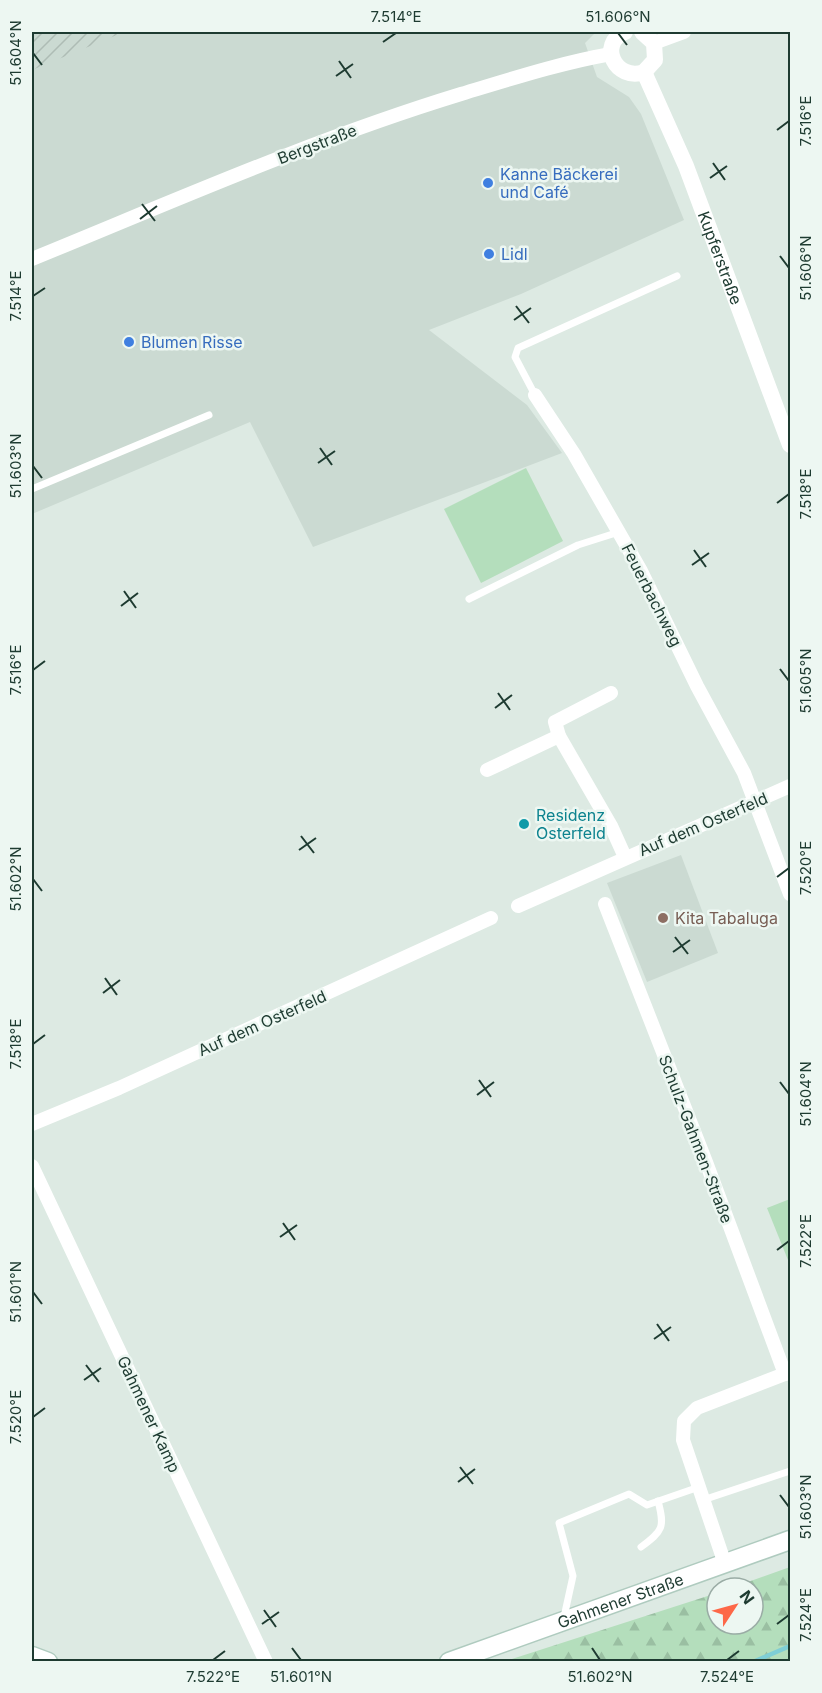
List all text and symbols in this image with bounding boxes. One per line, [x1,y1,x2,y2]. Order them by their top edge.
text: 7.514°E [370,7,422,26]
text: 51.606°N [585,7,651,26]
text: 51.604°N [6,20,25,86]
text: 7.516°E [796,95,815,147]
street label: Bergstraße [275,120,359,168]
place label: Kanne Bäckerei und Café [500,164,618,202]
marker: Kanne Bäckerei und Café [481,176,495,190]
street label: Kupferstraße [694,208,747,307]
text: 51.606°N [796,235,815,301]
place label: Lidl [501,244,528,264]
marker: Lidl [482,247,496,261]
text: 7.514°E [6,270,25,322]
place label: Blumen Risse [141,332,243,352]
marker: Blumen Risse [122,335,136,349]
text: 51.603°N [6,433,25,499]
text: 7.518°E [796,469,815,519]
street label: Feuerbachweg [618,540,686,650]
text: 7.516°E [6,644,25,696]
text: 51.605°N [796,648,815,714]
street label: Auf dem Osterfeld [635,788,771,860]
place label: Residenz Osterfeld [536,805,606,843]
marker: Residenz Osterfeld [517,817,531,831]
text: 7.520°E [796,841,815,895]
text: 51.602°N [6,846,25,912]
place label: Kita Tabaluga [675,908,778,928]
marker: Kita Tabaluga [656,911,670,925]
street label: Auf dem Osterfeld [195,986,329,1060]
text: 7.518°E [6,1019,25,1069]
street label: Schulz-Gahmen-Straße [655,1052,737,1226]
text: 51.604°N [796,1061,815,1127]
text: 7.522°E [796,1214,815,1268]
text: 51.601°N [6,1261,25,1323]
street label: Gahmener Kamp [113,1352,185,1476]
text: 7.520°E [6,1390,25,1444]
text: 51.603°N [796,1474,815,1540]
street label: Gahmener Straße [554,1569,686,1632]
north arrow [705,1576,765,1636]
text: N [735,1586,759,1608]
text: 7.524°E [796,1588,815,1642]
text: 7.522°E [186,1667,240,1686]
text: 51.601°N [270,1667,332,1686]
text: 51.602°N [567,1667,633,1686]
text: 7.524°E [700,1667,754,1686]

